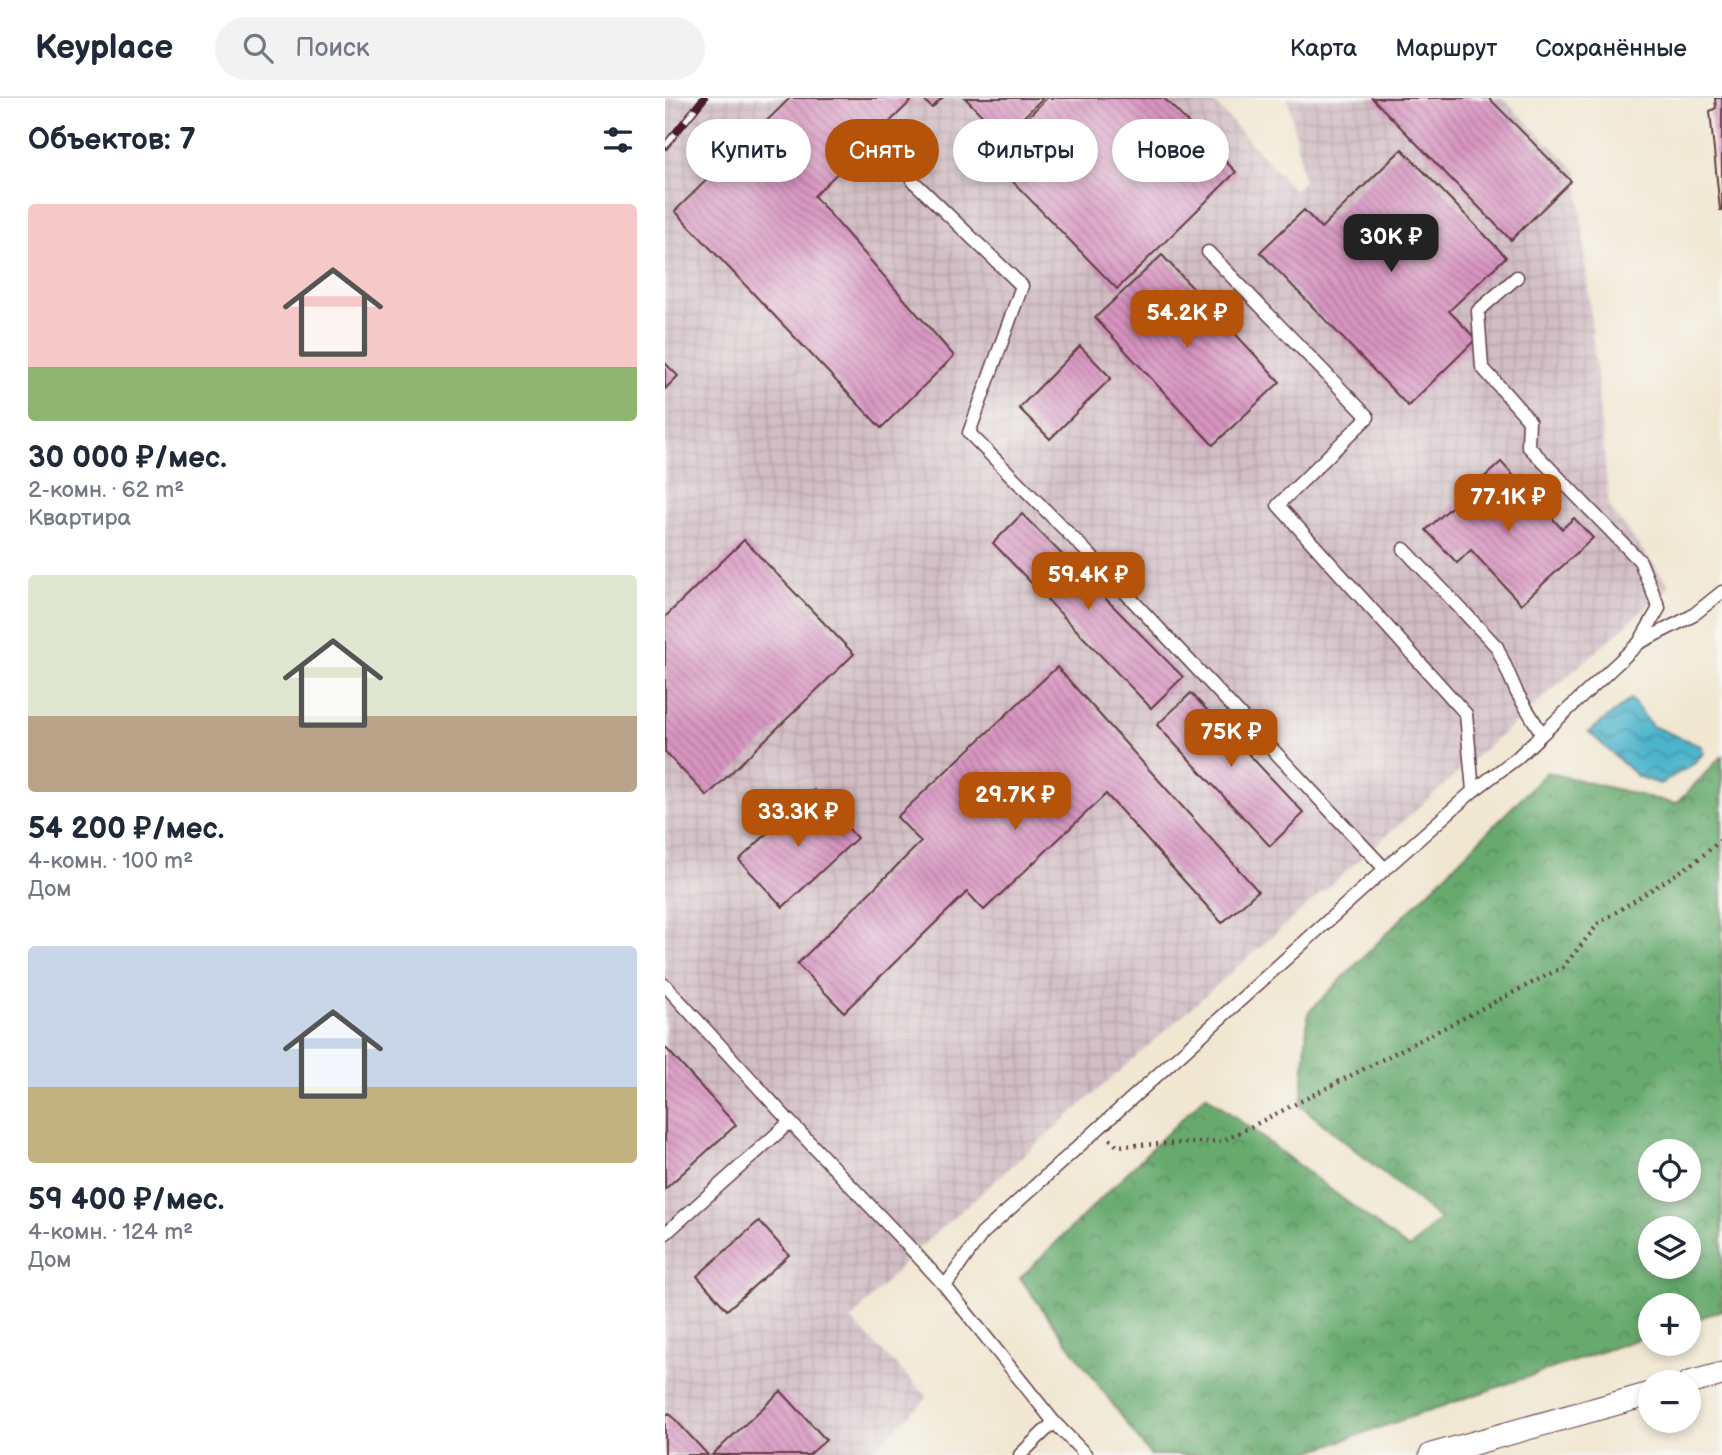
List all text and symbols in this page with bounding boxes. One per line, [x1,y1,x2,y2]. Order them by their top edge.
search box [215,17,705,80]
text: Keyplace [35,28,173,68]
icon: search [239,29,277,67]
text: Поиск [295,33,370,64]
text: Карта [1290,34,1357,63]
text: Маршрут [1395,34,1497,63]
text: Сохранённые [1535,34,1687,63]
chip: Купить [686,119,811,182]
chip: Снять [825,119,939,182]
chip: Фильтры [953,119,1098,182]
chip: Новое [1112,119,1229,182]
icon: filters [599,121,637,159]
text: Объектов: 7 [28,122,196,158]
pin: 30K ₽ [1342,214,1440,274]
text: 30K ₽ [1360,223,1423,251]
icon: home [270,249,396,375]
pin: 54.2K ₽ [1122,290,1252,350]
text: 54.2K ₽ [1147,299,1227,327]
text: 30 000 ₽/мес. [28,440,227,476]
pin: 77.1K ₽ [1443,474,1573,534]
text: 2-комн. · 62 m² [28,476,184,504]
text: 77.1K ₽ [1470,483,1546,511]
text: Квартира [28,504,131,532]
pin: 59.4K ₽ [1023,552,1153,612]
text: 59.4K ₽ [1048,561,1128,589]
icon: home [270,620,396,746]
pin: 75K ₽ [1182,710,1280,769]
text: 75K ₽ [1200,718,1262,746]
pin: 29.7K ₽ [950,772,1080,832]
text: 29.7K ₽ [975,781,1055,809]
pin: 33.3K ₽ [733,790,863,849]
text: 33.3K ₽ [758,798,838,826]
text: 54 200 ₽/мес. [28,811,224,847]
text: 4-комн. · 100 m² [28,847,193,875]
text: Дом [28,875,71,903]
icon: home [270,991,396,1117]
map controls [1638,1139,1701,1433]
button: locate [1638,1139,1701,1202]
text: 59 400 ₽/мес. [28,1182,224,1218]
button: layers [1638,1216,1701,1279]
text: 4-комн. · 124 m² [28,1218,193,1246]
text: Дом [28,1246,71,1274]
button: + [1638,1293,1701,1356]
button: − [1638,1370,1701,1433]

